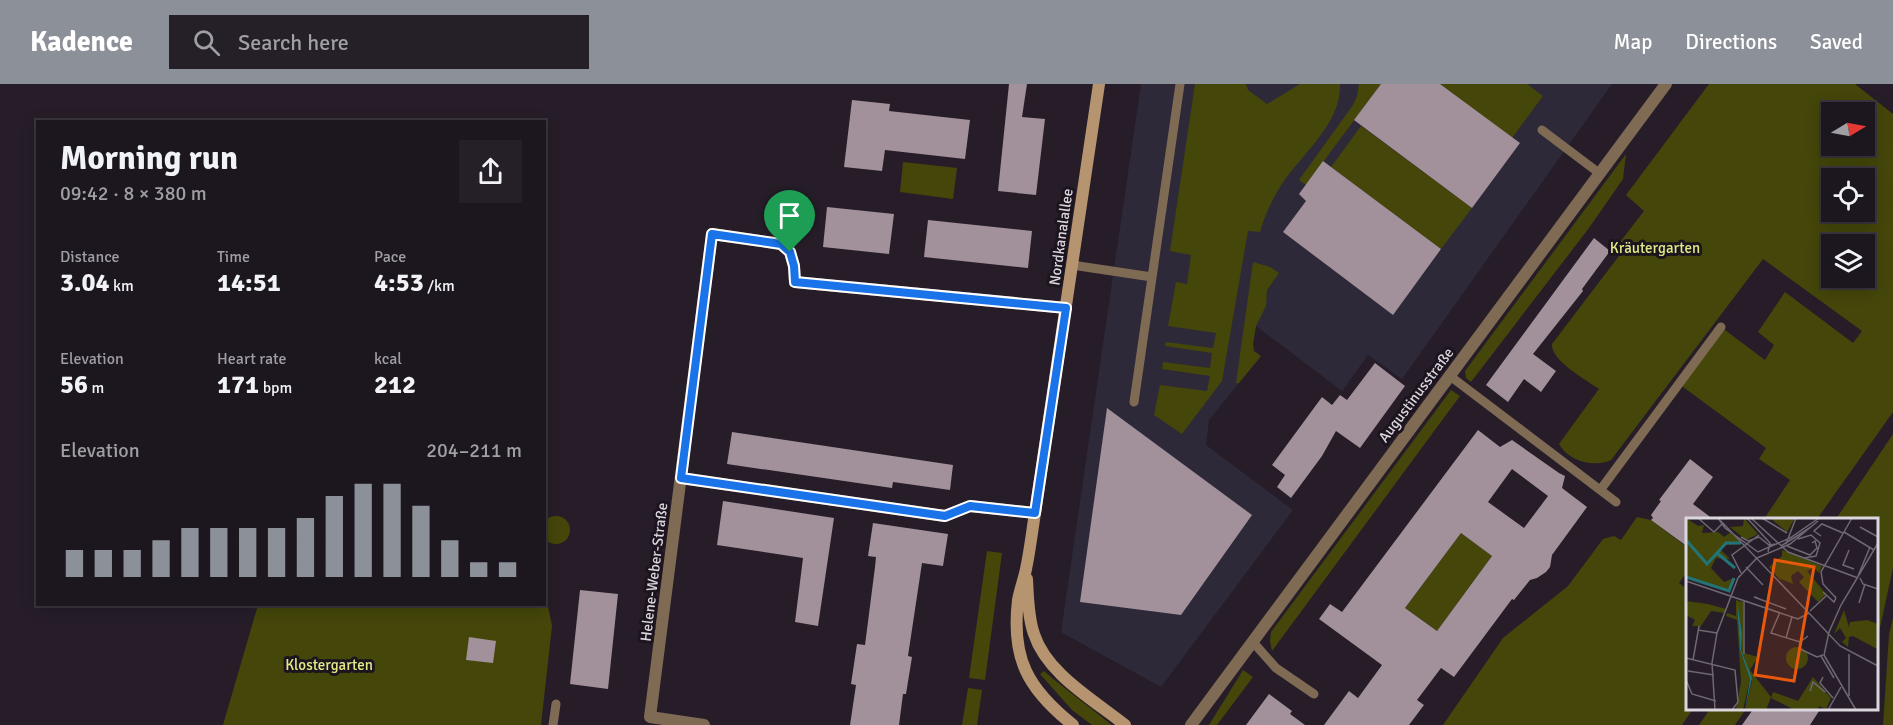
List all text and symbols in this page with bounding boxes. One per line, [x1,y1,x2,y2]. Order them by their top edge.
search box [169,15,589,69]
text: Kadence [30,25,133,59]
icon: search [190,26,223,59]
text: Search here [238,29,349,56]
text: Map [1614,29,1652,55]
text: Directions [1685,29,1777,55]
text: Saved [1810,29,1863,55]
north arrow [1821,102,1875,156]
map controls [1821,102,1875,288]
text: Morning run [60,138,238,179]
button: share [459,140,522,203]
button: locate [1821,168,1875,222]
text: 09:42 · 8 × 380 m [60,181,207,206]
street label: Nordkanalallee [1045,187,1077,287]
pin [764,190,815,252]
icon: arrive [773,199,806,232]
button: layers [1821,234,1875,288]
park label: Kräutergarten [1610,239,1700,257]
text: Distance [60,247,120,267]
text: Time [217,247,250,267]
text: Pace [374,247,406,267]
text: 3.04 [60,267,110,299]
text: 14:51 [217,267,281,299]
text: 4:53 [374,267,424,299]
text: km [110,276,134,296]
text: /km [424,276,455,296]
street label: Augustinusstraße [1374,344,1458,446]
text: Elevation [60,349,124,369]
text: Heart rate [217,349,286,369]
text: kcal [374,349,402,369]
text: 56 [60,369,88,401]
text: 171 [217,369,259,401]
text: 212 [374,369,416,401]
text: m [88,378,104,398]
text: bpm [259,378,292,398]
text: Elevation [60,438,140,463]
text: 204–211 m [426,438,522,463]
street label: Helene-Weber-Straße [637,502,671,642]
inset map [1686,518,1878,710]
park label: Klostergarten [285,656,373,674]

